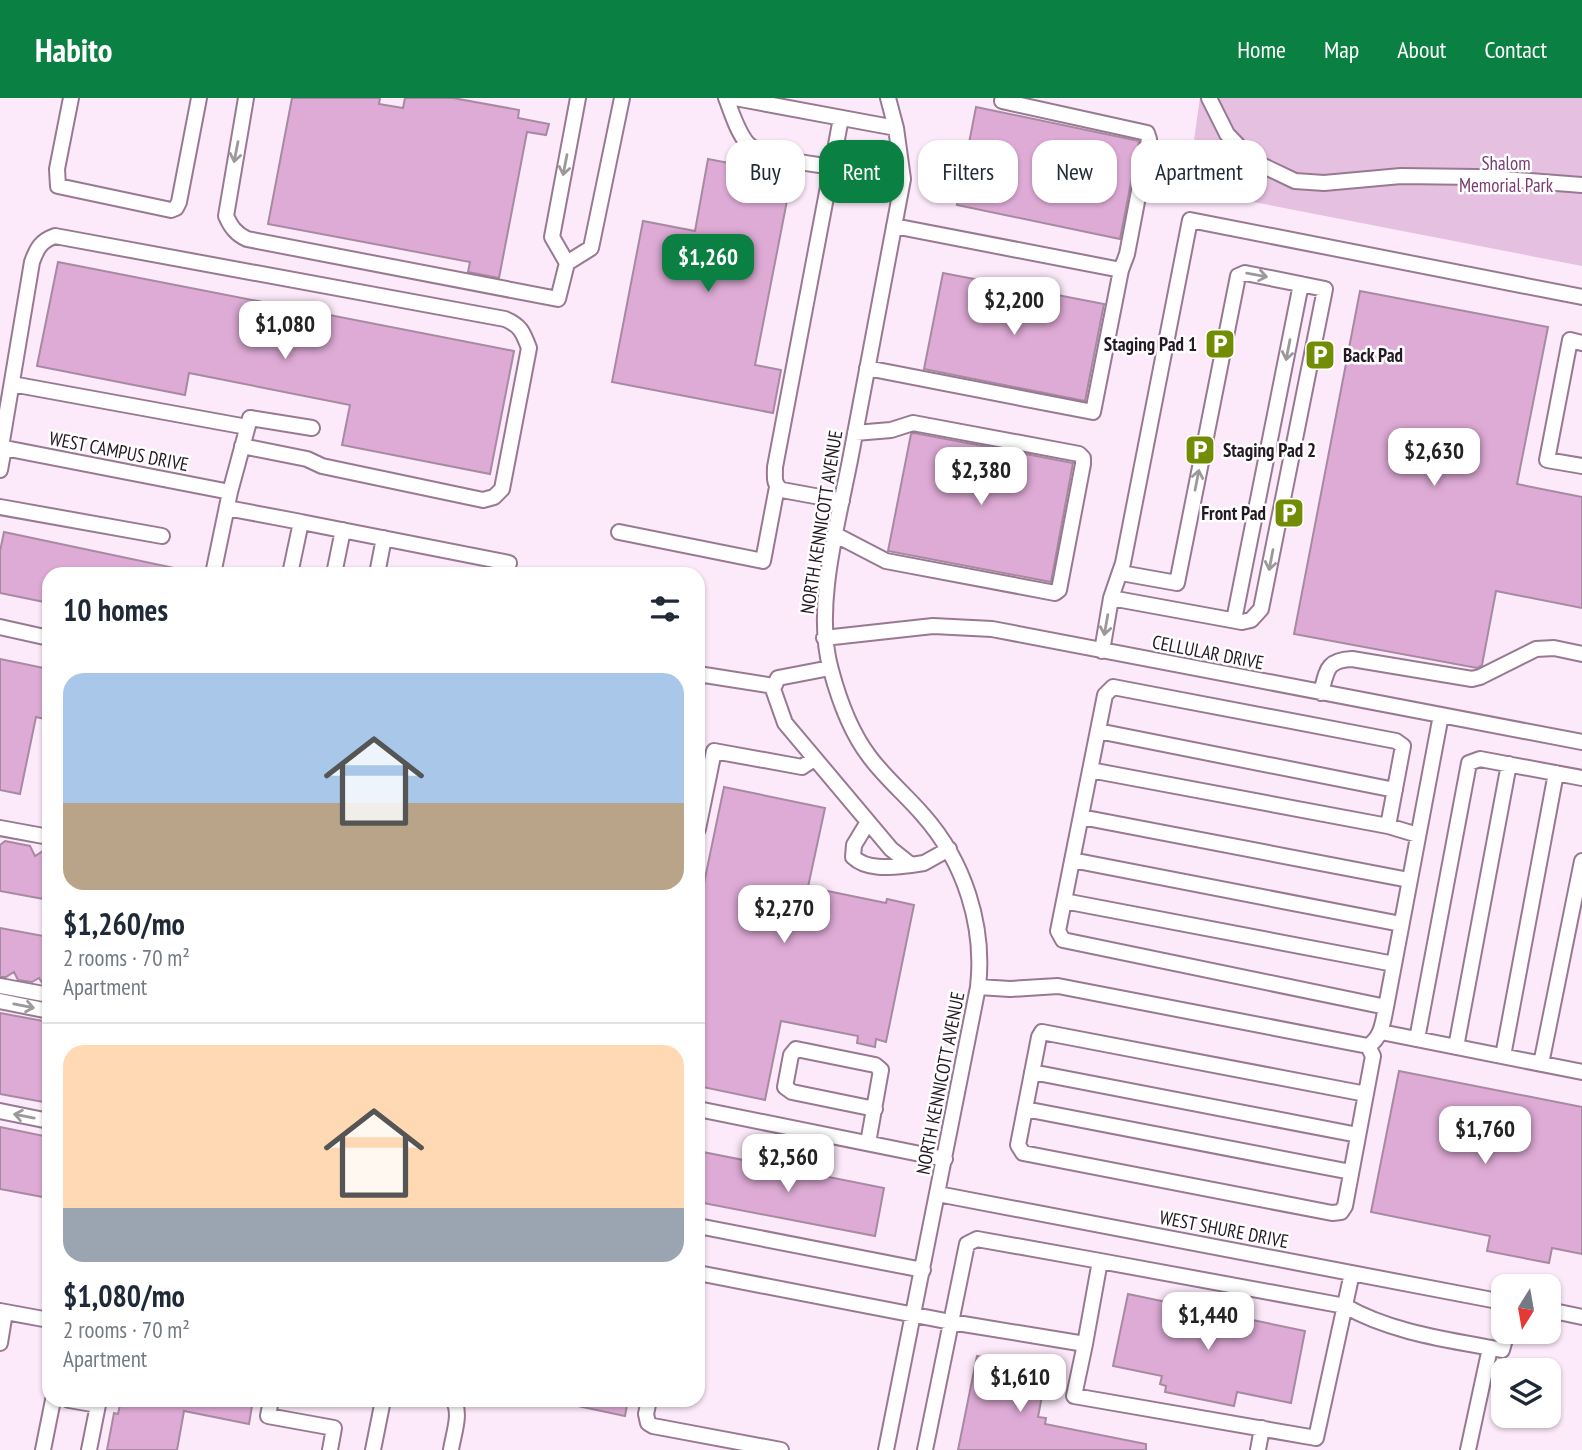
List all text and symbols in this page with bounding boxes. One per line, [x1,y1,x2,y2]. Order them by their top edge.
text: Habito [35,28,113,71]
text: Home [1237,34,1286,65]
text: Map [1324,34,1359,65]
text: About [1397,34,1446,65]
text: Contact [1484,34,1547,65]
one-way arrow [229,140,243,163]
chip: Buy [726,140,805,203]
chip: Rent [819,140,904,203]
chip: Filters [918,140,1018,203]
chip: New [1032,140,1117,203]
chip: Apartment [1131,140,1267,203]
park label: Shalom Memorial Park [1459,151,1554,197]
one-way arrow [558,153,572,176]
pin: $1,260 [651,234,765,294]
text: $1,260 [678,242,738,271]
one-way arrow [1245,269,1268,283]
pin: $2,200 [957,278,1071,337]
text: $2,200 [984,285,1044,314]
pin: $1,080 [228,302,342,361]
text: $1,080 [255,309,315,338]
parking icon: Staging Pad 1 [1203,327,1237,361]
place label: Staging Pad 1 [1104,332,1197,356]
one-way arrow [1280,338,1294,361]
parking icon: Back Pad [1303,338,1337,372]
place label: Back Pad [1343,343,1403,367]
street label: WEST CAMPUS DRIVE [47,426,191,476]
street label: NORTH KENNICOTT AVENUE [795,428,847,616]
pin: $2,630 [1377,428,1491,488]
parking icon: Staging Pad 2 [1183,433,1217,467]
text: $2,630 [1404,436,1464,465]
place label: Staging Pad 2 [1223,438,1316,462]
pin: $2,380 [924,448,1038,507]
text: $2,380 [951,455,1011,484]
one-way arrow [1191,469,1205,492]
parking icon: Front Pad [1272,496,1306,530]
place label: Front Pad [1201,501,1266,525]
one-way arrow [1264,548,1278,571]
text: 10 homes [63,590,168,629]
icon: filters [646,590,684,628]
one-way arrow [1099,613,1112,636]
street label: CELLULAR DRIVE [1150,629,1266,675]
icon: home [311,718,437,844]
pin: $2,270 [727,886,841,945]
text: $2,270 [754,893,814,922]
text: $1,260/mo [63,904,185,943]
text: 2 rooms · 70 m² [63,943,190,972]
text: Apartment [63,972,147,1001]
street label: NORTH KENNICOTT AVENUE [911,990,969,1176]
one-way arrow [13,1000,35,1013]
icon: home [311,1090,437,1216]
pin: $1,760 [1428,1107,1542,1166]
one-way arrow [14,1109,36,1122]
text: $1,760 [1455,1114,1515,1143]
pin: $2,560 [731,1134,845,1194]
text: $2,560 [758,1142,818,1171]
street label: WEST SHURE DRIVE [1157,1205,1291,1253]
north arrow [1491,1274,1561,1344]
map controls [1491,1274,1561,1428]
text: $1,080/mo [63,1276,185,1315]
pin: $1,440 [1151,1292,1265,1352]
text: $1,440 [1178,1300,1238,1329]
text: 2 rooms · 70 m² [63,1315,190,1344]
text: Apartment [63,1344,147,1373]
pin: $1,610 [963,1354,1077,1414]
button: layers [1491,1358,1561,1428]
text: $1,610 [990,1362,1050,1391]

